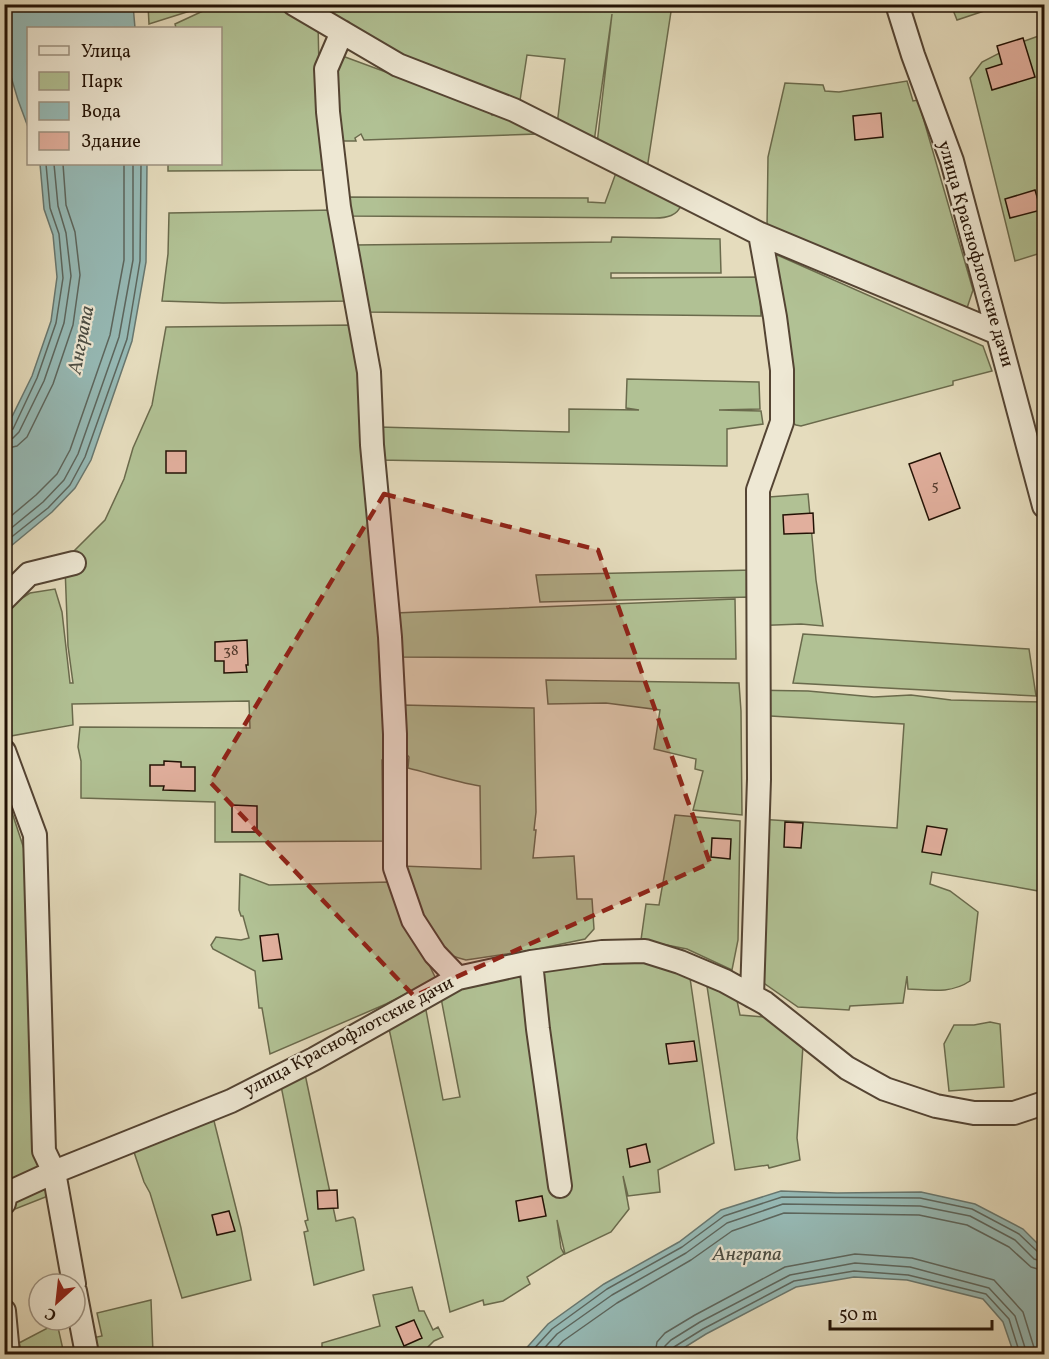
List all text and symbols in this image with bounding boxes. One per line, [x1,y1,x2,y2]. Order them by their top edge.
legend [27,27,222,165]
text: Улица [81,40,131,65]
text: Парк [81,70,123,95]
text: Вода [81,100,121,125]
text: Здание [81,130,141,155]
street label: улица Краснофлотские дачи [931,138,1019,370]
water label: Анграпа [61,303,102,378]
house number: 5 [931,476,939,497]
house number: 38 [223,641,239,662]
street label: улица Краснофлотские дачи [240,971,458,1103]
water label: Анграпа [711,1241,782,1269]
north arrow [27,1272,87,1332]
scale bar [830,1293,992,1331]
text: С [42,1301,61,1326]
text: 50 m [839,1303,878,1328]

